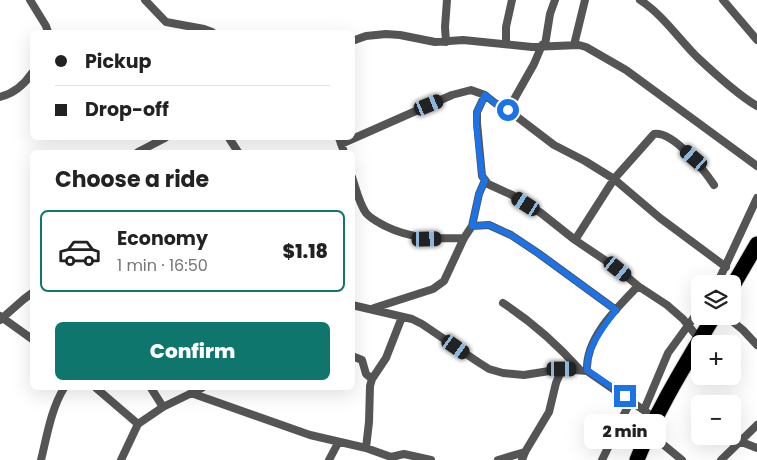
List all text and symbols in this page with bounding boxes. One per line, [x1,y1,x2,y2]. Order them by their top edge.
text: Pickup [85,48,151,75]
car [412,92,445,118]
text: Drop-off [85,96,169,123]
route start [497,99,519,121]
car [677,142,710,174]
text: Choose a ride [55,164,209,195]
car [509,190,542,218]
text: Economy [117,225,208,252]
icon: car [57,229,102,274]
car [411,231,442,247]
text: $1.18 [283,238,328,265]
text: 1 min · 16:50 [117,254,208,277]
car [601,254,634,284]
map controls [691,275,741,445]
button: layers [691,275,741,325]
button: Confirm [55,322,330,380]
car [439,332,472,362]
button: + [691,335,741,385]
car [547,362,577,377]
route end [614,385,636,407]
button: − [691,395,741,445]
callout: 2 min [584,414,666,448]
text: 2 min [602,420,648,443]

